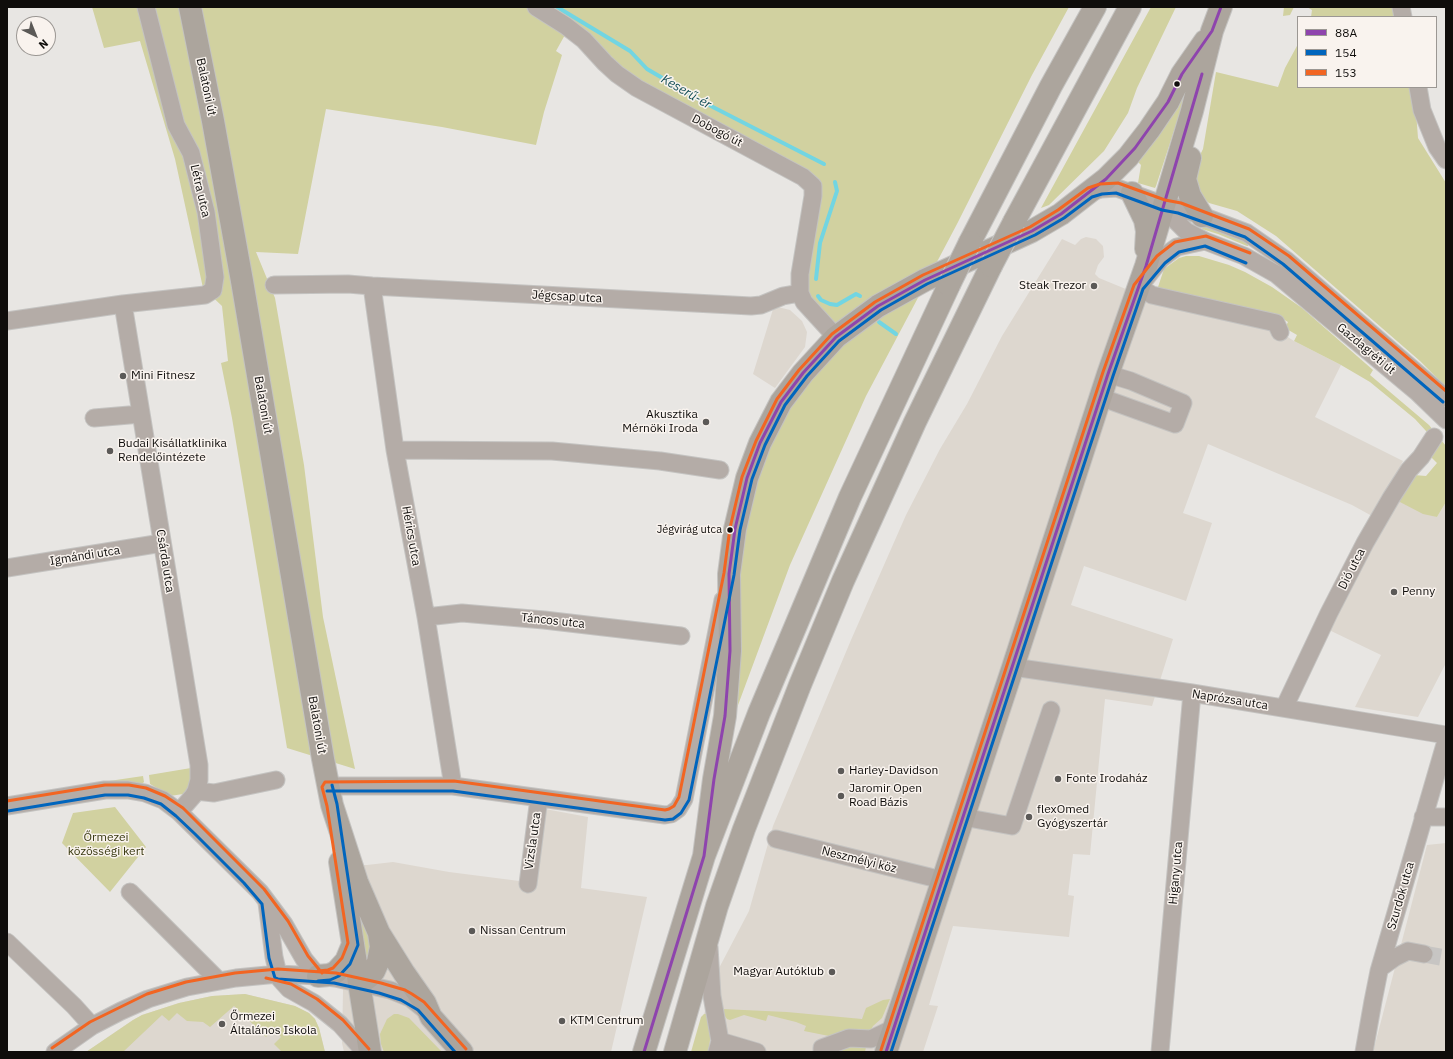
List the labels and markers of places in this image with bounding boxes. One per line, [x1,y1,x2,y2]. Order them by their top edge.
unlabelled marker [1172,79,1182,89]
place label: Steak Trezor [1019,279,1086,293]
marker: Steak Trezor [1089,281,1099,291]
place label: Mini Fitnesz [131,369,195,383]
marker: Mini Fitnesz [118,371,128,381]
place label: Akusztika Mérnöki Iroda [622,408,698,436]
marker: Akusztika Mérnöki Iroda [701,417,711,427]
place label: Budai Kisállatklinika Rendelőintézete [118,437,227,465]
marker: Budai Kisállatklinika Rendelőintézete [105,446,115,456]
place label: Jégvirág utca [657,523,722,537]
marker: Jégvirág utca [725,525,735,535]
place label: Penny [1402,585,1435,599]
marker: Penny [1389,587,1399,597]
place label: Harley-Davidson [849,764,938,778]
marker: Harley-Davidson [836,766,846,776]
place label: Fonte Irodaház [1066,772,1148,786]
marker: Fonte Irodaház [1053,774,1063,784]
place label: Jaromir Open Road Bázis [849,782,922,810]
marker: Jaromir Open Road Bázis [836,791,846,801]
place label: flexOmed Gyógyszertár [1037,803,1108,831]
marker: flexOmed Gyógyszertár [1024,812,1034,822]
place label: Nissan Centrum [480,924,566,938]
marker: Nissan Centrum [467,926,477,936]
place label: Magyar Autóklub [733,965,824,979]
marker: Magyar Autóklub [827,967,837,977]
place label: Őrmezei Általános Iskola [230,1010,317,1038]
place label: KTM Centrum [570,1014,644,1028]
marker: KTM Centrum [557,1016,567,1026]
marker: Őrmezei Általános Iskola [217,1019,227,1029]

